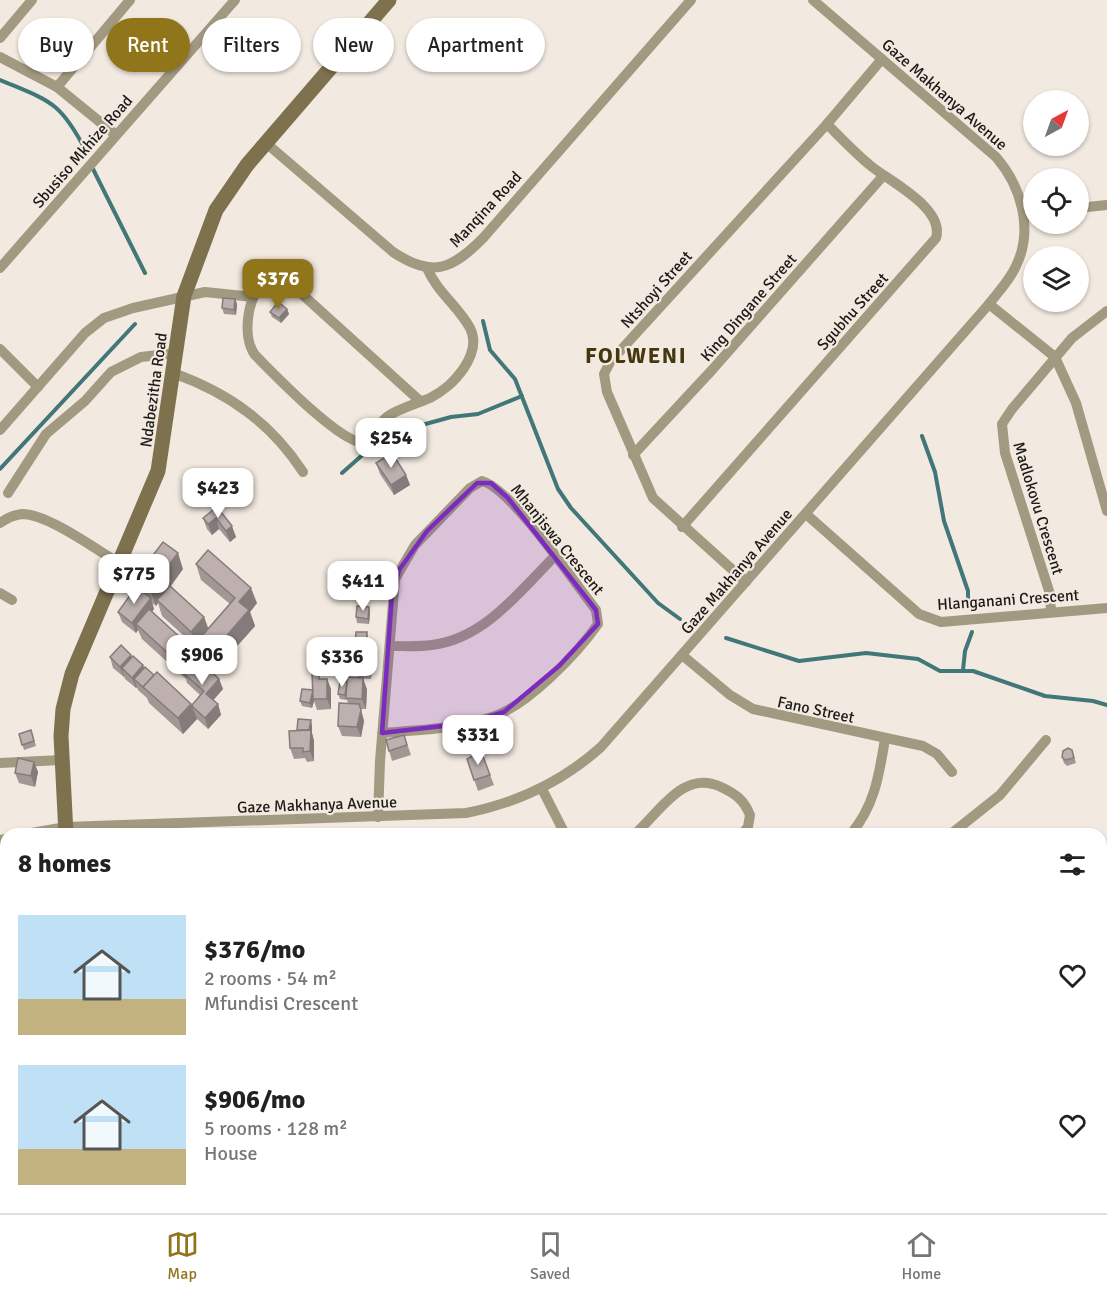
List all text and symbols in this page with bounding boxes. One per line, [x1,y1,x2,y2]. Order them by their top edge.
chip: Buy [18,18,94,72]
chip: Rent [106,18,190,72]
chip: Filters [202,18,301,72]
chip: New [313,18,394,72]
chip: Apartment [406,18,545,72]
street label: Gaze Makhanya Avenue [877,35,1011,155]
north arrow [1023,90,1089,156]
map controls [1023,90,1089,312]
street label: Sbusiso Mkhize Road [28,91,137,212]
street label: Manqina Road [445,167,526,252]
button: locate [1023,168,1089,234]
street label: Ntshoyi Street [617,246,697,333]
button: layers [1023,246,1089,312]
street label: King Dingane Street [696,249,801,366]
pin: $376 [242,259,314,310]
text: $376 [256,266,300,291]
street label: Sgubhu Street [813,269,893,354]
street label: Ndabezitha Road [136,332,172,449]
district label: FOLWENI [585,342,687,369]
pin: $254 [355,418,427,469]
text: $254 [369,425,413,450]
street label: Madlokovu Crescent [1008,439,1068,577]
pin: $423 [182,468,254,519]
text: $423 [196,475,240,500]
street label: Mhanjiswa Crescent [506,480,608,600]
street label: Gaze Makhanya Avenue [677,505,797,639]
pin: $775 [98,554,170,605]
text: $775 [112,561,156,586]
pin: $411 [327,561,399,612]
text: $411 [341,568,385,593]
street label: Hlanganani Crescent [936,585,1080,615]
pin: $906 [166,635,238,686]
pin: $336 [306,637,378,688]
text: $906 [180,642,224,667]
text: $336 [320,644,364,669]
street label: Fano Street [775,692,856,728]
pin: $331 [442,715,514,766]
text: $331 [456,722,500,747]
street label: Gaze Makhanya Avenue [237,792,397,818]
text: 8 homes [18,848,111,880]
icon: filters [1056,848,1089,881]
text: $376/mo [204,934,305,966]
icon: home [66,939,138,1011]
icon: heart [1056,959,1089,992]
text: 2 rooms · 54 m² [204,966,337,991]
text: Mfundisi Crescent [204,991,358,1016]
text: $906/mo [204,1084,305,1116]
icon: home [66,1089,138,1161]
icon: heart [1056,1109,1089,1142]
text: 5 rooms · 128 m² [204,1116,348,1141]
text: House [204,1141,258,1166]
tab: Map [166,1228,199,1284]
tab: Saved [530,1228,570,1284]
tab: Home [901,1228,941,1284]

